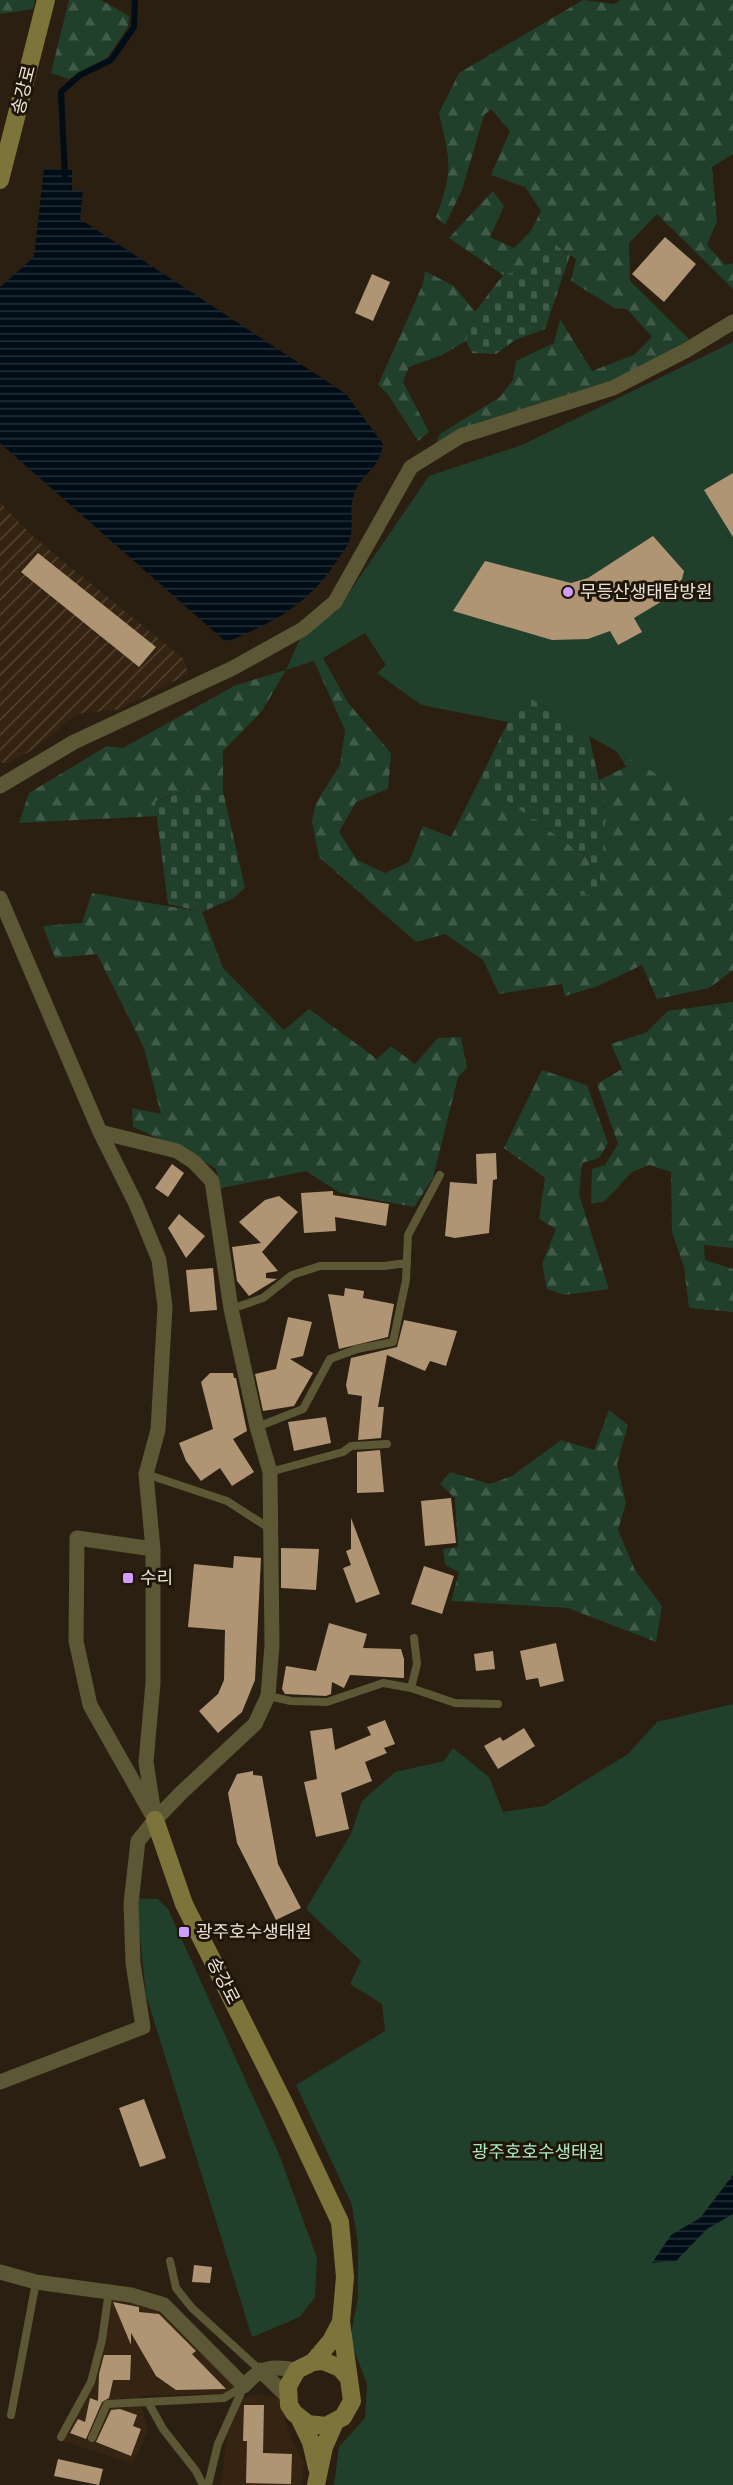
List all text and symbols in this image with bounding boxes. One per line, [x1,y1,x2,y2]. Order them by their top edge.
street label: 송강로 [8,63,40,117]
place label: 무등산생태탐방원 [580,582,712,603]
marker: 무등산생태탐방원 [561,585,575,599]
place label: 수리 [140,1568,173,1589]
marker: 수리 [121,1571,135,1585]
place label: 광주호수생태원 [196,1922,312,1943]
marker: 광주호수생태원 [177,1925,191,1939]
street label: 송강로 [202,1954,244,2008]
park label: 광주호호수생태원 [472,2142,604,2163]

